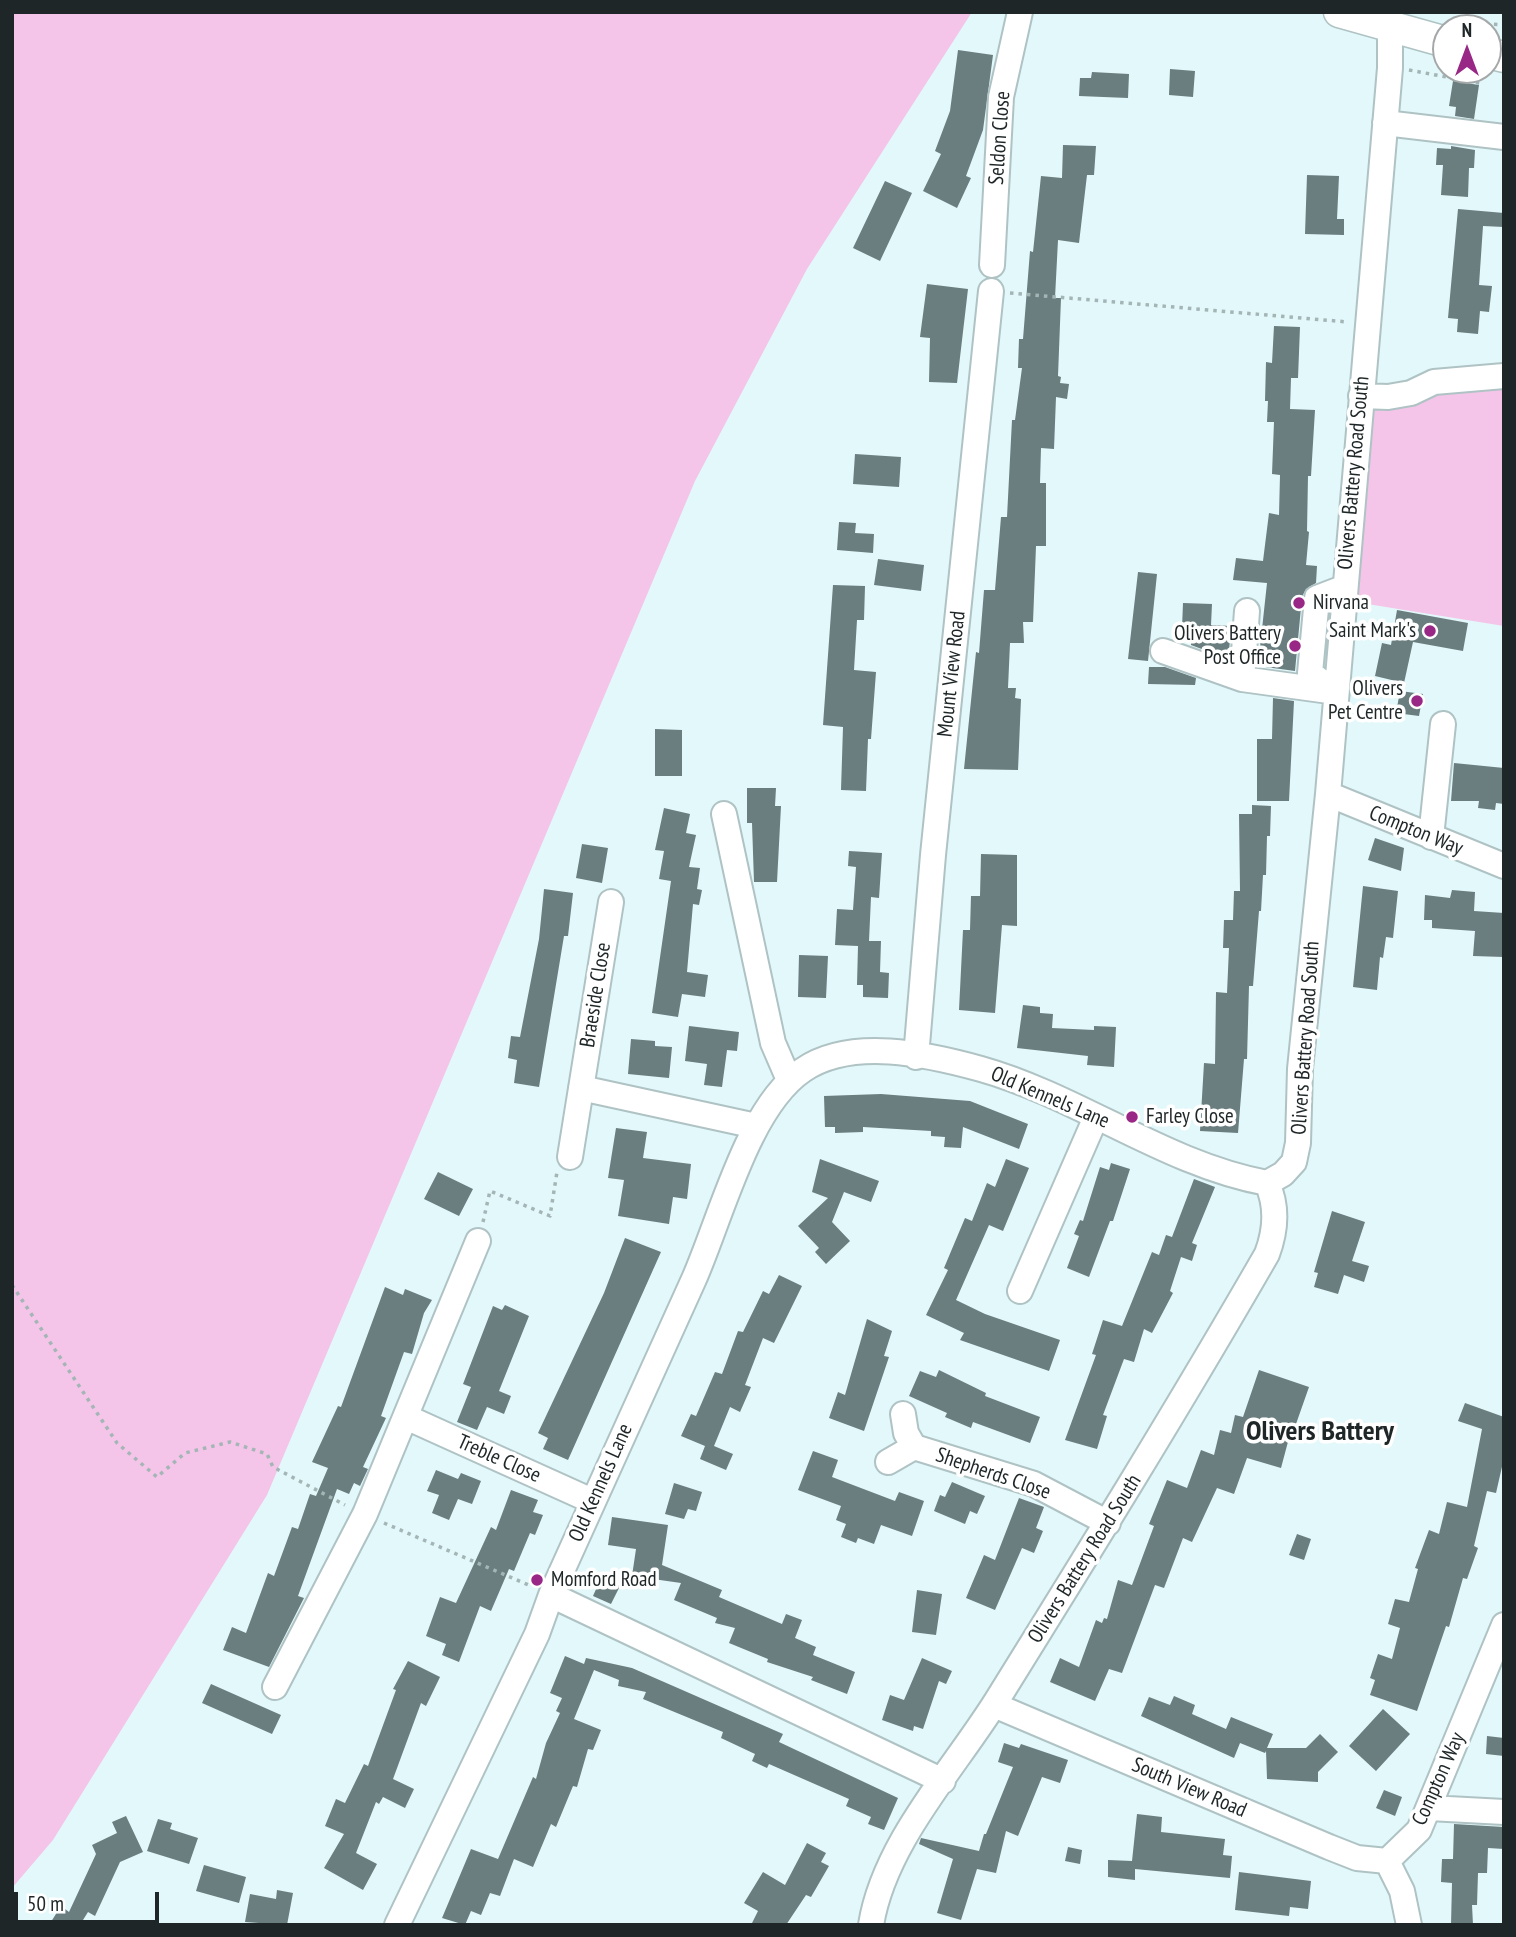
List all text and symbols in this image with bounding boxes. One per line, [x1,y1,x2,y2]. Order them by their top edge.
north arrow [1432,14,1502,84]
text: N [1462,18,1472,42]
street label: Seldon Close [984,90,1016,186]
street label: Olivers Battery Road South [1333,375,1375,571]
place label: Nirvana [1313,590,1369,616]
marker: Nirvana [1291,595,1307,611]
street label: Mount View Road [933,610,971,738]
place label: Saint Mark's [1329,618,1416,644]
place label: Olivers Battery Post Office [1174,621,1281,671]
marker: Saint Mark's [1422,623,1438,639]
marker: Olivers Battery Post Office [1287,638,1303,654]
place label: Olivers Pet Centre [1328,676,1403,726]
marker: Olivers Pet Centre [1409,693,1425,709]
street label: Compton Way [1365,801,1467,861]
street label: Olivers Battery Road South [1287,940,1325,1136]
street label: Braeside Close [575,941,617,1049]
street label: Old Kennels Lane [987,1062,1113,1134]
place label: Farley Close [1146,1104,1234,1130]
marker: Farley Close [1124,1109,1140,1125]
district label: Olivers Battery [1246,1415,1394,1449]
street label: Old Kennels Lane [564,1420,638,1546]
street label: Treble Close [453,1429,545,1489]
street label: Shepherds Close [932,1443,1054,1505]
street label: Olivers Battery Road South [1023,1470,1147,1648]
place label: Momford Road [551,1567,657,1593]
marker: Momford Road [529,1572,545,1588]
street label: Compton Way [1407,1729,1471,1829]
street label: South View Road [1128,1753,1250,1823]
scale bar [18,1878,163,1922]
text: 50 m [27,1890,64,1917]

